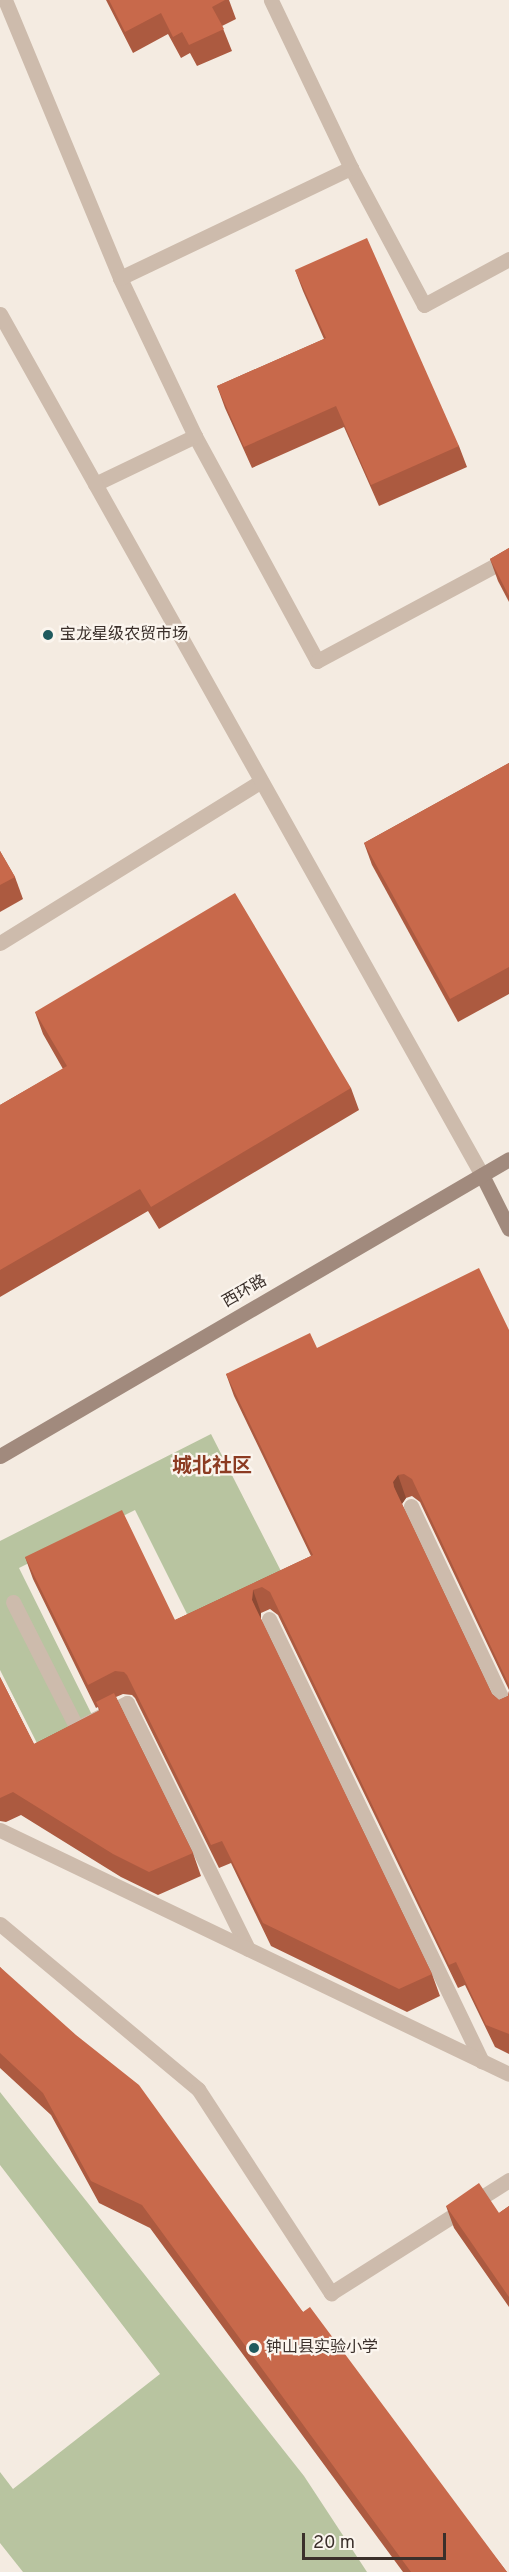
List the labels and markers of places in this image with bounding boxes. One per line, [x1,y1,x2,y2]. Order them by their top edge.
place label: 宝龙·星级农贸市场 [60,625,188,645]
marker: 宝龙·星级农贸市场 [41,628,55,642]
place label: 钟山县实验小学 [266,2338,378,2358]
marker: 钟山县实验小学 [247,2341,261,2355]

